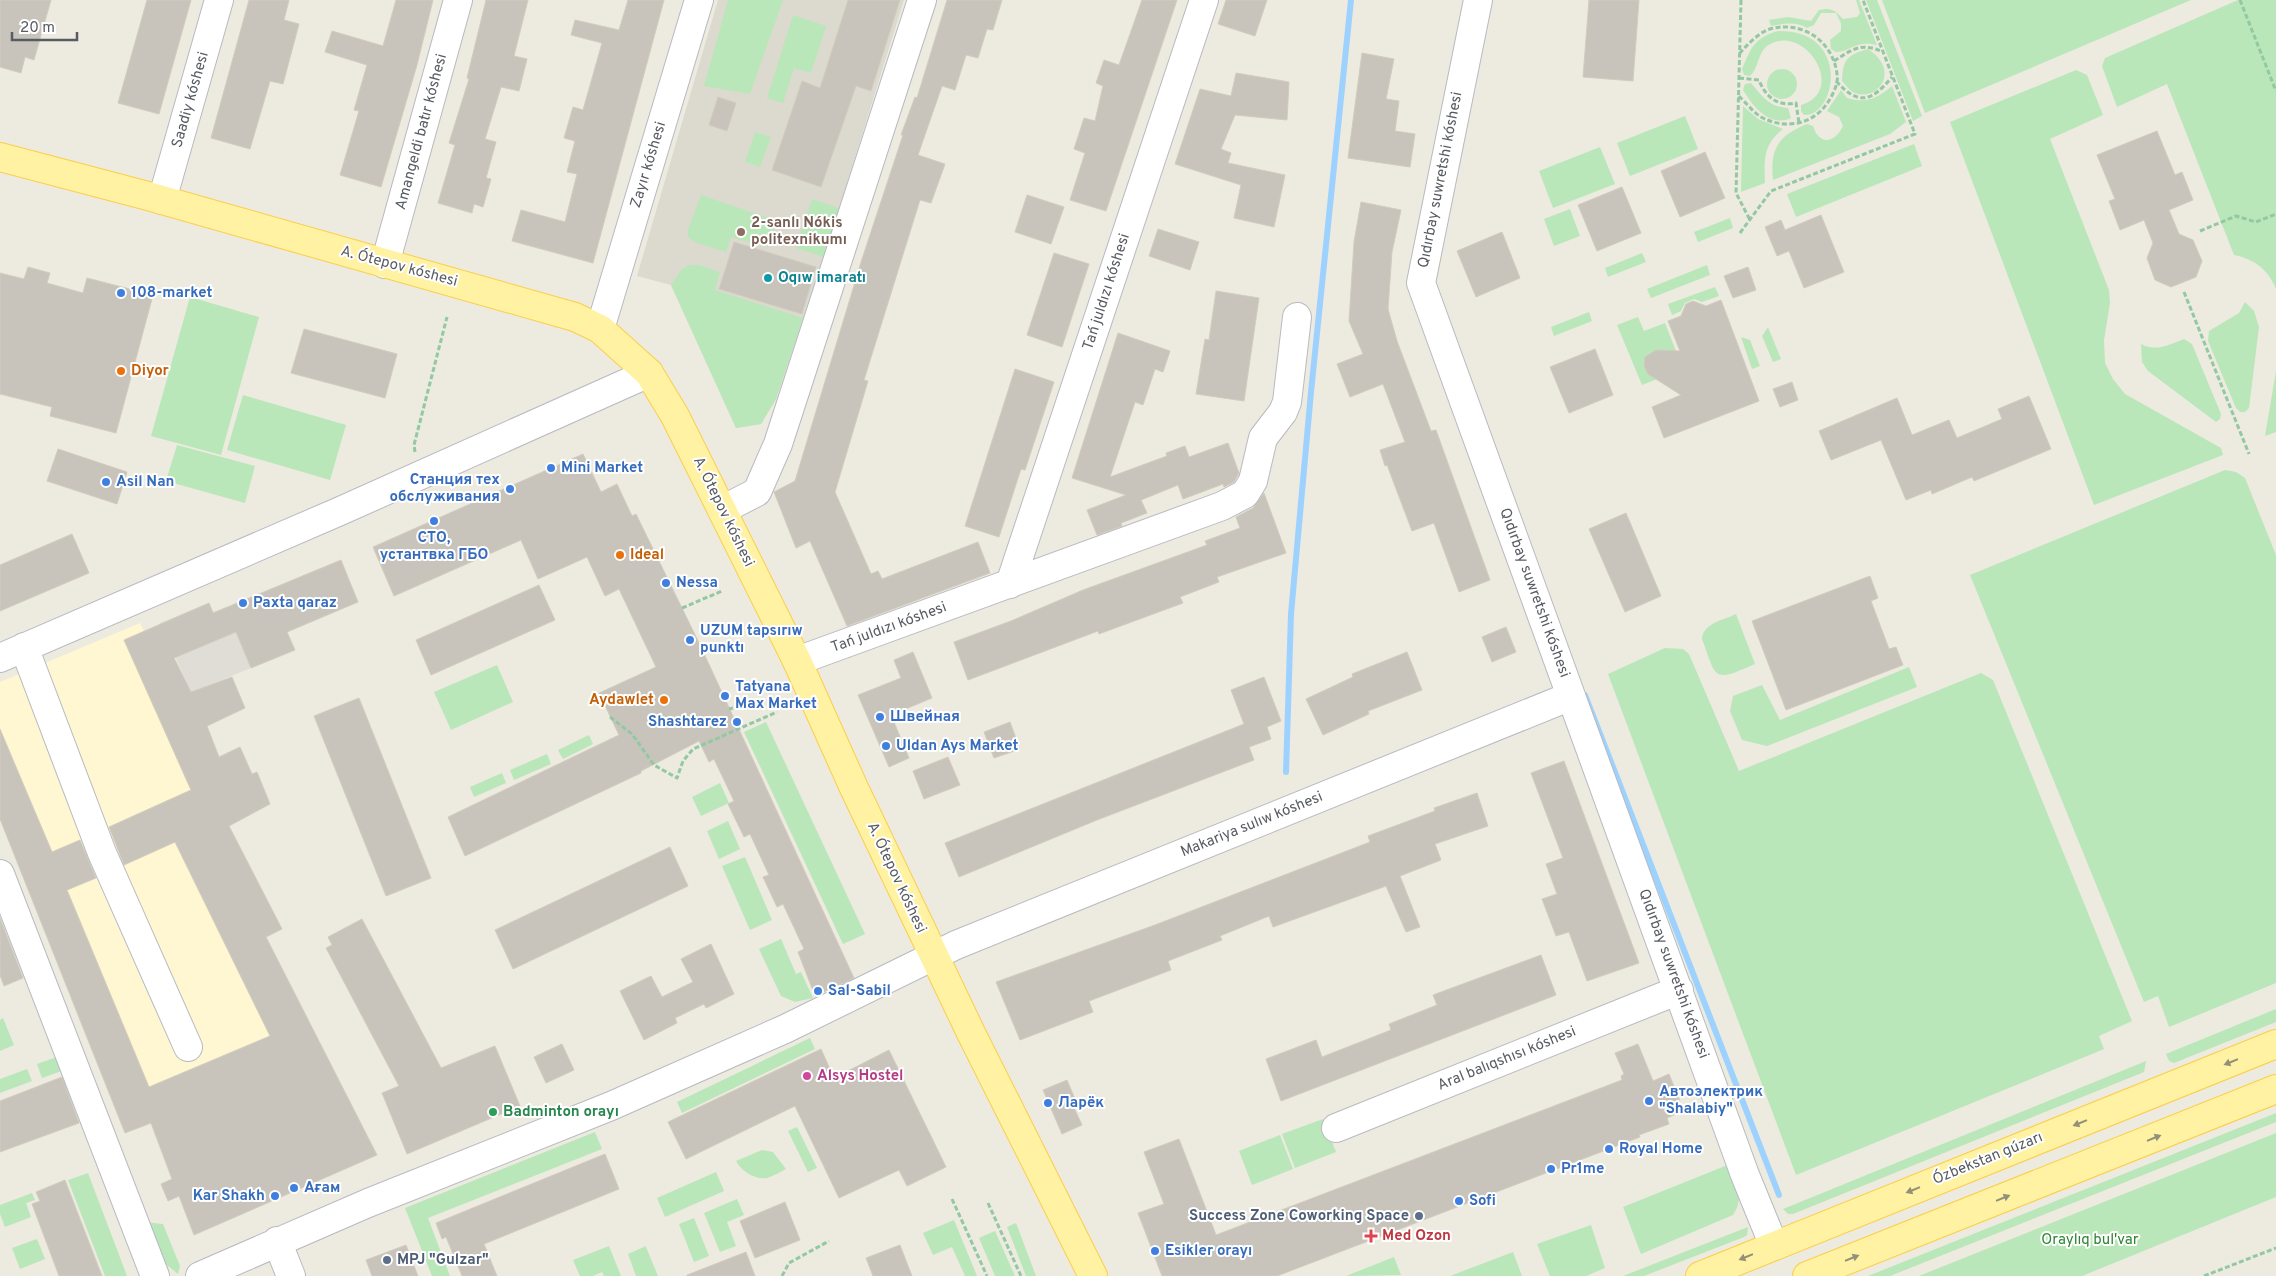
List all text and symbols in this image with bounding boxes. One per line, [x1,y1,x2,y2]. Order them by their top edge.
scale bar [12,10,78,42]
text: 20 m [20,19,55,38]
street label: Saadiy kóshesi [168,50,214,150]
street label: Amangeldi batır kóshesi [392,52,452,212]
street label: Qıdırbay suwretshi kóshesi [1415,90,1467,270]
street label: Zayır kóshesi [627,120,671,210]
place label: 2-sanlı Nókis politexnikumı [751,214,847,250]
marker: 2-sanlı Nókis politexnikumı [735,226,747,238]
street label: Tań juldızı kóshesi [1079,231,1135,353]
street label: A. Ótepov kóshesi [338,240,460,292]
place label: Oqıw imaratı [778,269,866,288]
marker: Oqıw imaratı [762,272,774,284]
place label: 108-market [131,284,212,303]
marker: 108-market [115,287,127,299]
place label: Diyor [131,362,170,381]
marker: Diyor [115,365,127,377]
street label: A. Ótepov kóshesi [688,453,760,570]
place label: Mini Market [561,459,643,478]
marker: Mini Market [545,462,557,474]
place label: Станция тех обслуживания [389,471,500,507]
place label: Asil Nan [116,473,175,492]
marker: Asil Nan [100,476,112,488]
marker: Станция тех обслуживания [504,483,516,495]
street label: Qıdırbay suwretshi kóshesi [1494,506,1574,680]
marker: СТО, устантвка ГБО [428,515,440,527]
place label: СТО, устантвка ГБО [380,529,488,565]
place label: Ideal [630,546,664,565]
marker: Ideal [614,549,626,561]
place label: Nessa [676,574,718,593]
marker: Nessa [660,577,672,589]
place label: Paxta qaraz [253,594,337,613]
marker: Paxta qaraz [237,597,249,609]
street label: Tań juldızı kóshesi [829,598,949,658]
place label: UZUM tapsırıw punktı [700,622,803,658]
marker: UZUM tapsırıw punktı [684,634,696,646]
place label: Tatyana Max Market [735,678,817,714]
marker: Tatyana Max Market [719,690,731,702]
place label: Aydawlet [589,691,654,710]
marker: Aydawlet [658,694,670,706]
place label: Швейная [890,708,960,727]
marker: Швейная [874,711,886,723]
place label: Shashtarez [648,713,727,732]
marker: Shashtarez [731,716,743,728]
place label: Uldan Ays Market [896,737,1019,756]
marker: Uldan Ays Market [880,740,892,752]
street label: Makariya sulıw kóshesi [1178,788,1326,862]
street label: A. Ótepov kóshesi [862,819,932,937]
street label: Qıdırbay suwretshi kóshesi [1633,887,1713,1061]
place label: Sal-Sabil [828,982,891,1001]
marker: Sal-Sabil [812,985,824,997]
street label: Aral balıqshısı kóshesi [1435,1022,1579,1096]
one-way arrow [2224,1059,2238,1067]
place label: Alsys Hostel [817,1067,903,1086]
marker: Alsys Hostel [801,1070,813,1082]
place label: Автоэлектрик "Shalabiy" [1659,1083,1763,1119]
place label: Ларёк [1058,1094,1104,1113]
marker: Автоэлектрик "Shalabiy" [1643,1095,1655,1107]
marker: Ларёк [1042,1097,1054,1109]
place label: Badminton orayı [503,1103,619,1122]
marker: Badminton orayı [487,1106,499,1118]
one-way arrow [2073,1119,2087,1127]
street label: Ózbekstan gúzarı [1929,1126,2046,1190]
one-way arrow [2147,1134,2162,1142]
place label: Royal Home [1619,1140,1703,1159]
marker: Royal Home [1603,1143,1615,1155]
place label: Pr1me [1561,1160,1604,1179]
marker: Pr1me [1545,1163,1557,1175]
place label: Ағам [304,1179,340,1198]
marker: Ағам [288,1182,300,1194]
one-way arrow [1906,1186,1920,1194]
place label: Kar Shakh [193,1187,265,1206]
marker: Kar Shakh [269,1190,281,1202]
place label: Sofi [1469,1192,1496,1211]
one-way arrow [1996,1194,2011,1202]
marker: Sofi [1453,1195,1465,1207]
place label: Success Zone Coworking Space [1189,1207,1409,1226]
marker: Success Zone Coworking Space [1413,1210,1425,1222]
place label: Med Ozon [1382,1227,1451,1246]
marker: Med Ozon [1364,1229,1378,1243]
park label: Oraylıq bul'var [2041,1231,2139,1250]
place label: Esikler orayı [1165,1242,1252,1261]
marker: Esikler orayı [1149,1245,1161,1257]
place label: MPJ "Gulzar" [397,1251,489,1270]
marker: MPJ "Gulzar" [381,1254,393,1266]
one-way arrow [1739,1254,1753,1262]
one-way arrow [1845,1254,1860,1262]

